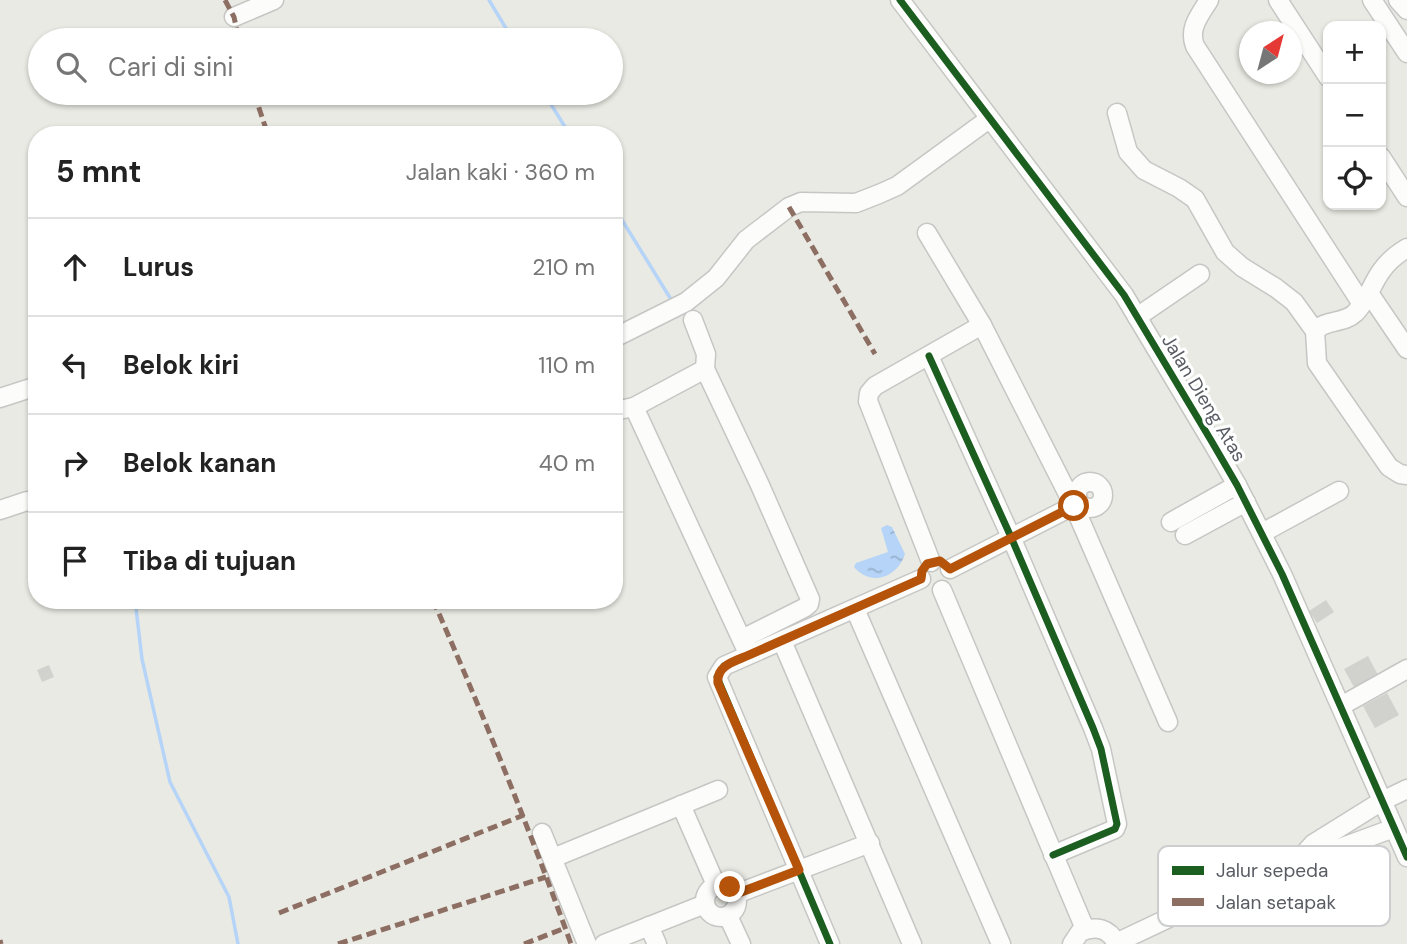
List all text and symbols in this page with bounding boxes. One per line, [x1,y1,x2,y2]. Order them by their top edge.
north arrow [1239,21,1302,84]
map controls [1323,21,1386,210]
button: + [1323,21,1386,84]
search box [28,28,623,105]
icon: search [52,48,90,86]
text: Cari di sini [108,50,233,84]
button: − [1323,84,1386,147]
button: locate [1323,147,1386,210]
text: 5 mnt [56,152,141,191]
text: Jalan kaki · 360 m [406,157,595,187]
icon: ahead [56,248,94,286]
text: Lurus [123,250,194,284]
text: 210 m [532,252,595,282]
street label: Jalan Dieng Atas [1156,330,1252,466]
icon: left [56,346,94,384]
text: Belok kiri [123,348,239,382]
text: 110 m [538,350,595,380]
icon: right [56,444,94,482]
text: Belok kanan [123,446,276,480]
text: 40 m [539,448,595,478]
route start [1058,490,1089,521]
icon: arrive [56,542,94,580]
text: Tiba di tujuan [123,544,296,578]
legend [1158,846,1390,926]
text: Jalur sepeda [1216,858,1328,883]
route end [714,871,745,902]
text: Jalan setapak [1216,890,1336,915]

